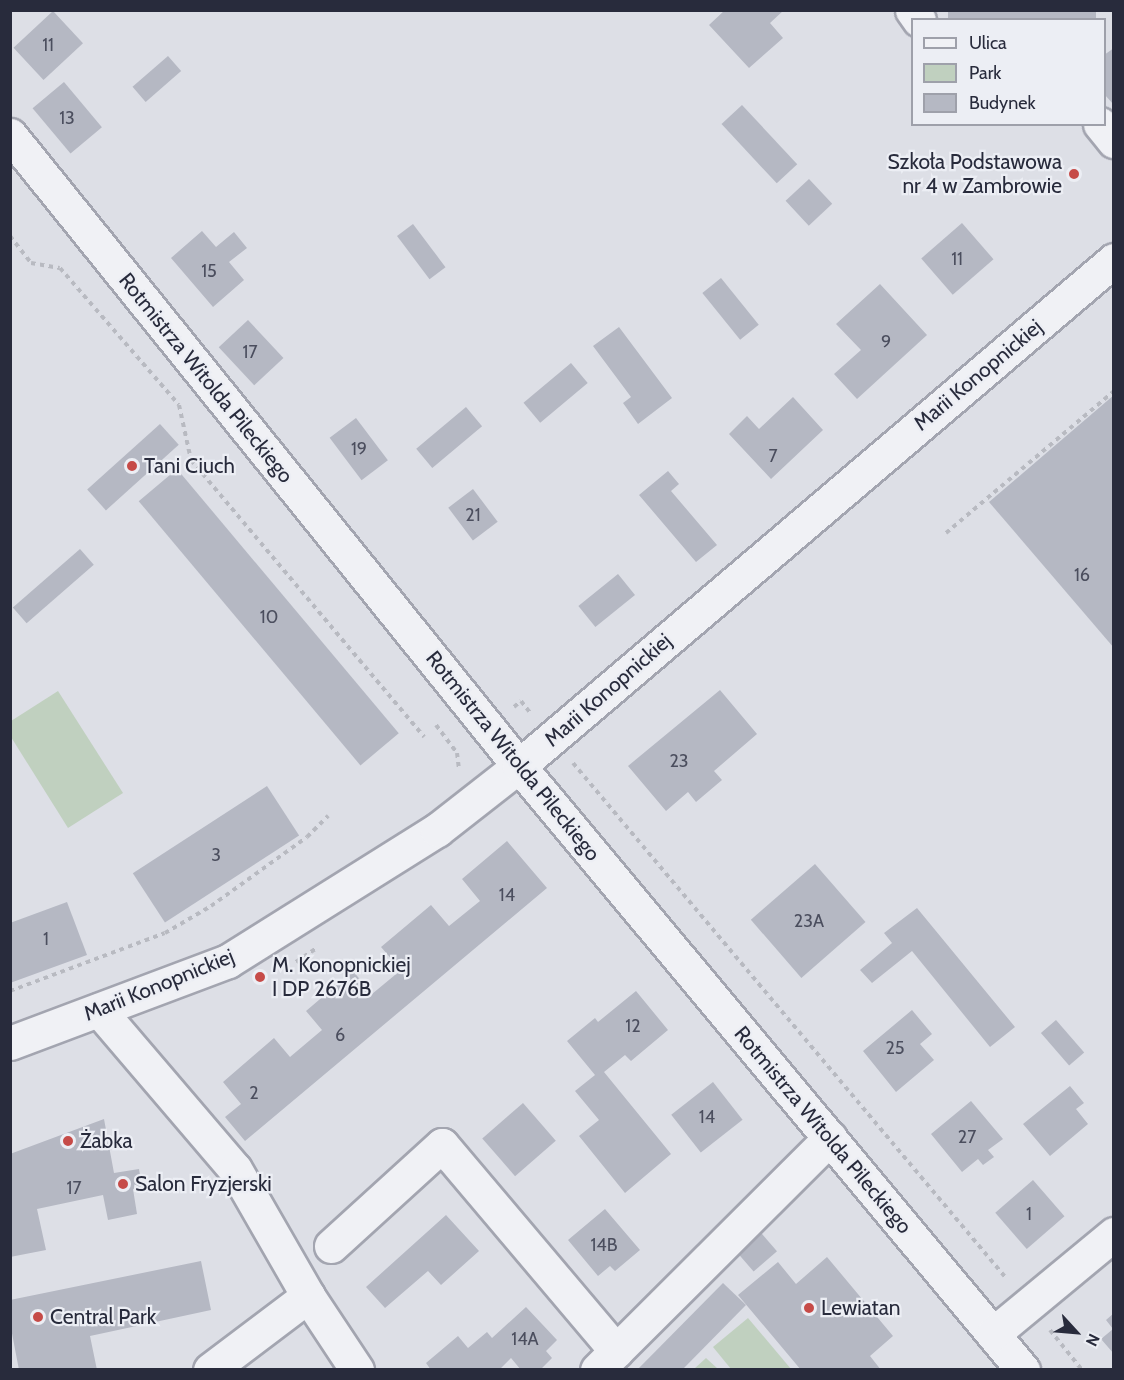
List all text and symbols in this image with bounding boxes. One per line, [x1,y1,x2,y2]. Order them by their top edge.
legend [911,18,1106,126]
text: Ulica [969,32,1007,54]
house number: 11 [42,34,54,56]
text: Park [969,62,1001,84]
text: Budynek [969,92,1036,114]
house number: 13 [59,107,75,129]
place label: Szkoła Podstawowa nr 4 w Zambrowie [888,149,1062,199]
marker: Szkoła Podstawowa nr 4 w Zambrowie [1067,167,1081,181]
house number: 11 [951,248,963,270]
house number: 15 [201,260,217,282]
street label: Rotmistrza Witolda Pileckiego [113,268,299,488]
street label: Marii Konopnickiej [909,314,1047,436]
house number: 9 [881,331,891,353]
house number: 17 [243,341,257,363]
house number: 19 [351,438,367,460]
house number: 7 [768,445,778,467]
place label: Tani Ciuch [144,453,235,479]
marker: Tani Ciuch [125,459,139,473]
house number: 21 [465,504,481,526]
house number: 16 [1074,564,1090,586]
house number: 10 [260,606,278,628]
street label: Marii Konopnickiej [539,628,677,752]
street label: Rotmistrza Witolda Pileckiego [420,646,606,866]
house number: 23 [669,750,689,772]
house number: 3 [211,844,221,866]
house number: 14 [499,884,515,906]
house number: 23A [794,910,824,932]
house number: 1 [43,928,49,950]
street label: Marii Konopnickiej [80,943,238,1027]
place label: M. Konopnickiej I DP 2676B [272,952,411,1002]
marker: M. Konopnickiej I DP 2676B [253,970,267,984]
house number: 12 [625,1015,641,1037]
street label: Rotmistrza Witolda Pileckiego [729,1021,917,1239]
house number: 6 [335,1024,345,1046]
house number: 25 [885,1037,905,1059]
house number: 2 [249,1082,259,1104]
house number: 14 [699,1106,715,1128]
house number: 27 [958,1126,976,1148]
place label: Żabka [80,1128,133,1154]
marker: Żabka [61,1134,75,1148]
place label: Salon Fryzjerski [135,1171,272,1197]
house number: 17 [67,1177,81,1199]
marker: Salon Fryzjerski [116,1177,130,1191]
house number: 1 [1026,1203,1032,1225]
house number: 14B [590,1234,618,1256]
place label: Lewiatan [821,1295,901,1321]
marker: Lewiatan [802,1301,816,1315]
north arrow [1046,1302,1106,1362]
place label: Central Park [50,1304,156,1330]
marker: Central Park [31,1310,45,1324]
house number: 14A [511,1328,539,1350]
text: N [1082,1331,1104,1349]

